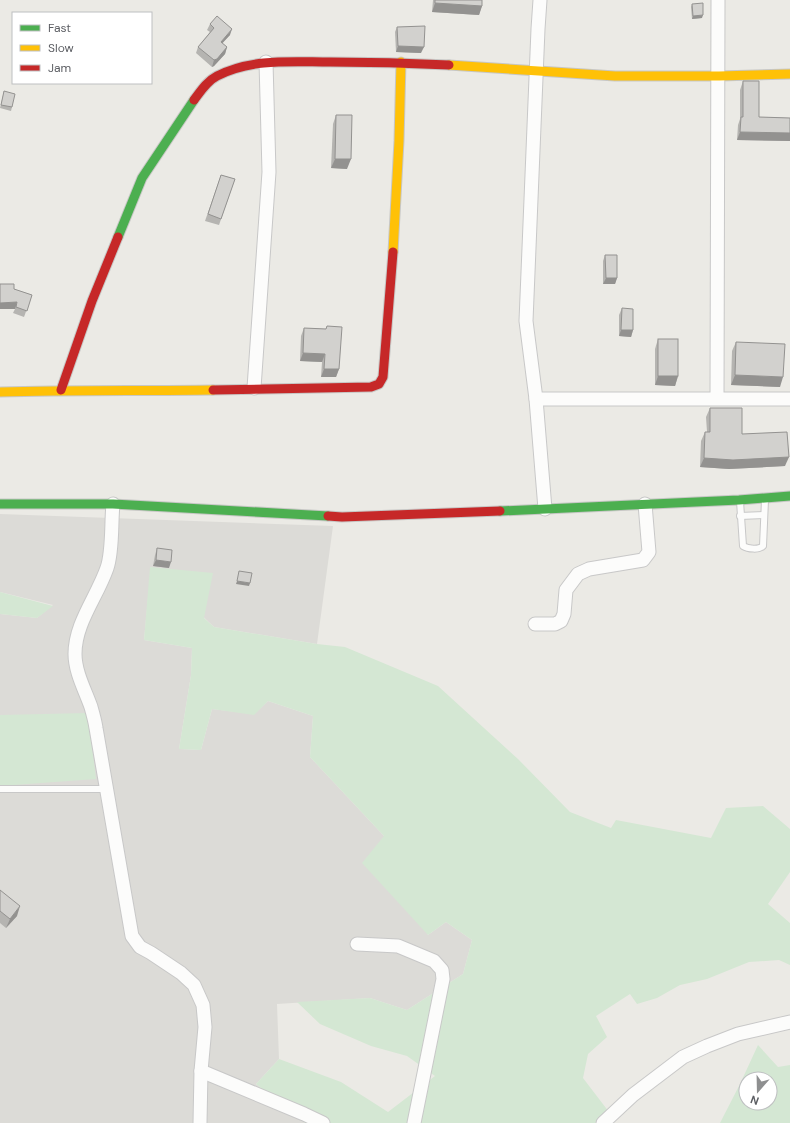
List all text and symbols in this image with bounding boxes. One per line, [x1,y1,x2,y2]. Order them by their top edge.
legend [12,12,152,84]
text: Fast [48,20,71,36]
text: Slow [48,40,74,56]
text: Jam [48,60,71,76]
north arrow [738,1071,778,1111]
text: N [748,1092,761,1108]

